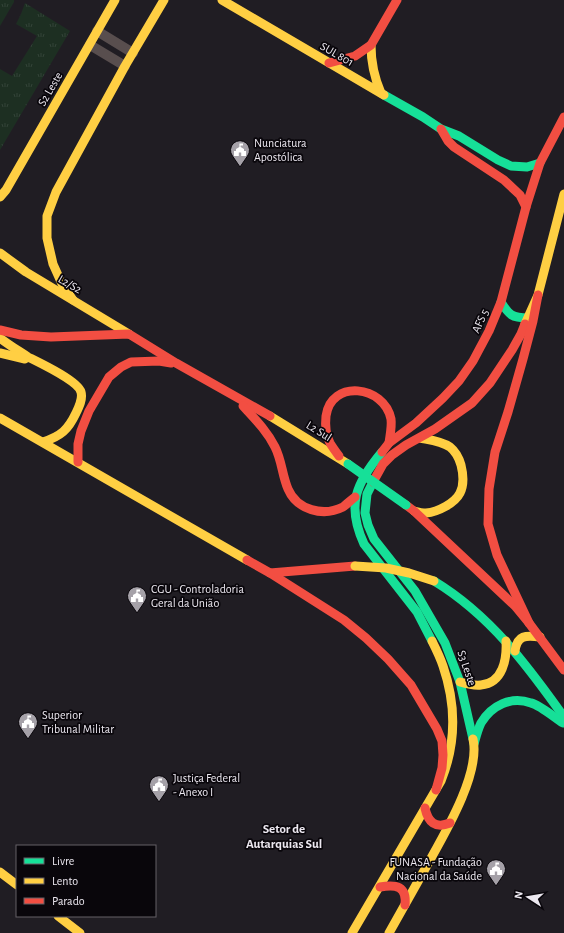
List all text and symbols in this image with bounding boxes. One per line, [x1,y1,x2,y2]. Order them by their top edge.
street label: SUL 801 [318,40,356,68]
street label: S2 Leste [36,70,64,108]
place label: Nunciatura Apostólica [254,137,307,163]
public building icon: Nunciatura Apostólica [229,139,251,167]
street label: L2/S2 [56,273,84,296]
street label: AFS 5 [469,307,491,335]
street label: L2 Sul [304,419,334,443]
place label: CGU - Controladoria Geral da União [151,583,244,609]
public building icon: CGU - Controladoria Geral da União [126,585,148,613]
street label: S3 Leste [455,649,479,687]
place label: Superior Tribunal Militar [42,709,114,735]
public building icon: Superior Tribunal Militar [17,711,39,739]
place label: Justiça Federal - Anexo I [173,772,240,798]
public building icon: Justiça Federal - Anexo I [148,774,170,802]
district label: Setor de Autarquias Sul [246,823,322,851]
legend [16,845,156,917]
text: Livre [52,855,74,867]
place label: FUNASA - Fundação Nacional da Saúde [389,856,482,882]
public building icon: FUNASA - Fundação Nacional da Saúde [485,858,507,886]
text: Lento [52,875,78,887]
north arrow [508,877,548,917]
text: N [513,890,525,900]
text: Parado [52,895,85,907]

